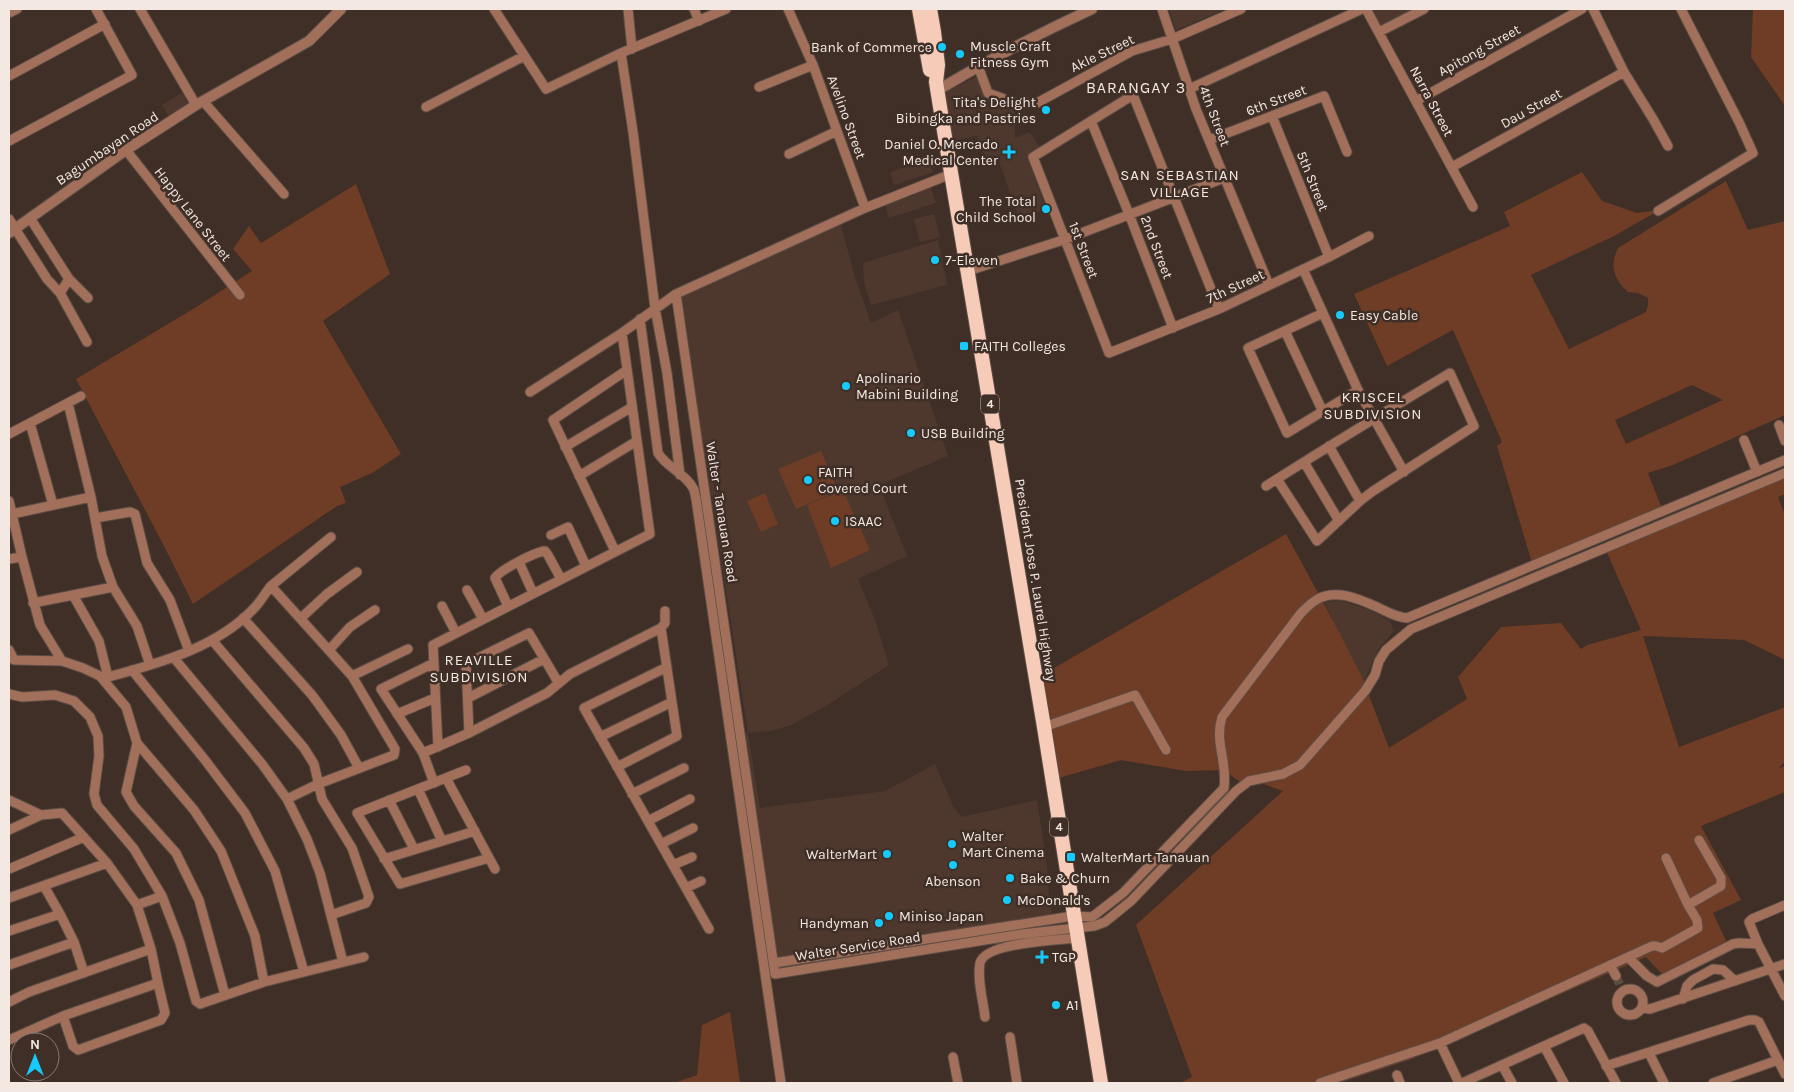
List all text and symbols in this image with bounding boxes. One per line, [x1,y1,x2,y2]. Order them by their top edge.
street label: Apitong Street [1435,21,1523,80]
street label: Akle Street [1068,31,1137,76]
place label: Muscle Craft Fitness Gym [970,38,1051,71]
place label: Bank of Commerce [811,39,932,56]
marker: Bank of Commerce [936,41,948,53]
marker: Muscle Craft Fitness Gym [954,48,966,60]
street label: Narra Street [1406,63,1457,139]
street label: Avelino Street [824,73,870,161]
district label: BARANGAY 3 [1086,78,1186,97]
street label: 6th Street [1243,81,1309,120]
street label: 4th Street [1195,84,1234,149]
street label: Dau Street [1498,85,1565,132]
place label: Tita's Delight Bibingka and Pastries [896,94,1036,127]
marker: Tita's Delight Bibingka and Pastries [1040,104,1052,116]
street label: Bagumbayan Road [53,108,162,189]
place label: Daniel O. Mercado Medical Center [884,136,999,169]
marker: Daniel O. Mercado Medical Center [1002,145,1016,159]
street label: 5th Street [1293,149,1332,214]
street label: Happy Lane Street [151,164,235,265]
district label: SAN SEBASTIAN VILLAGE [1120,166,1240,201]
place label: The Total Child School [956,193,1036,226]
marker: The Total Child School [1040,203,1052,215]
street label: 2nd Street [1137,213,1176,281]
street label: 1st Street [1065,220,1102,281]
place label: 7-Eleven [945,252,998,269]
marker: 7-Eleven [929,254,941,266]
street label: 7th Street [1204,266,1267,307]
place label: Easy Cable [1350,307,1418,324]
marker: Easy Cable [1334,309,1346,321]
place label: FAITH Colleges [974,338,1066,355]
marker: FAITH Colleges [958,340,970,352]
place label: Apolinario Mabini Building [856,370,958,403]
marker: Apolinario Mabini Building [840,380,852,392]
district label: KRISCEL SUBDIVISION [1323,388,1423,423]
road number: 4 [981,394,999,414]
place label: USB Building [921,425,1005,442]
marker: USB Building [905,427,917,439]
street label: Walter - Tanauan Road [702,440,741,584]
place label: FAITH Covered Court [818,464,907,497]
marker: FAITH Covered Court [802,474,814,486]
street label: President Jose P. Laurel Highway [1011,477,1060,683]
place label: ISAAC [845,513,882,530]
marker: ISAAC [829,515,841,527]
district label: REAVILLE SUBDIVISION [429,651,529,686]
road number: 4 [1050,818,1068,836]
place label: Walter Mart Cinema [962,828,1044,861]
marker: Walter Mart Cinema [946,838,958,850]
place label: WalterMart [806,846,877,863]
marker: WalterMart [881,848,893,860]
place label: WalterMart Tanauan [1081,849,1210,866]
marker: WalterMart Tanauan [1065,851,1077,863]
marker: Abenson [947,859,959,871]
place label: Bake & Churn [1020,870,1110,887]
marker: Bake & Churn [1004,872,1016,884]
place label: Abenson [925,873,981,890]
place label: McDonald's [1017,892,1091,909]
marker: McDonald's [1001,894,1013,906]
place label: Miniso Japan [899,908,984,925]
marker: Miniso Japan [883,910,895,922]
place label: Handyman [799,915,869,932]
marker: Handyman [873,917,885,929]
street label: Walter Service Road [794,928,922,965]
place label: TGP [1052,949,1076,966]
marker: TGP [1036,951,1048,963]
place label: A1 [1066,997,1079,1014]
marker: A1 [1050,999,1062,1011]
north arrow [10,1032,60,1082]
text: N [30,1036,40,1053]

